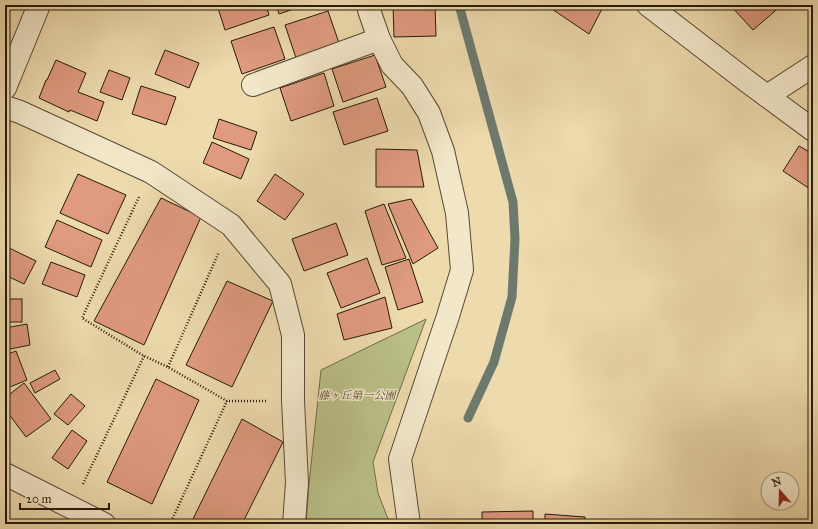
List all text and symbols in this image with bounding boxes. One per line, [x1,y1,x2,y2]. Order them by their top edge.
park label: 藤ヶ丘第一公園 [319,389,397,402]
north arrow [760,471,800,511]
text: N [770,474,784,490]
scale bar [20,485,109,511]
text: 20 m [26,492,52,506]

